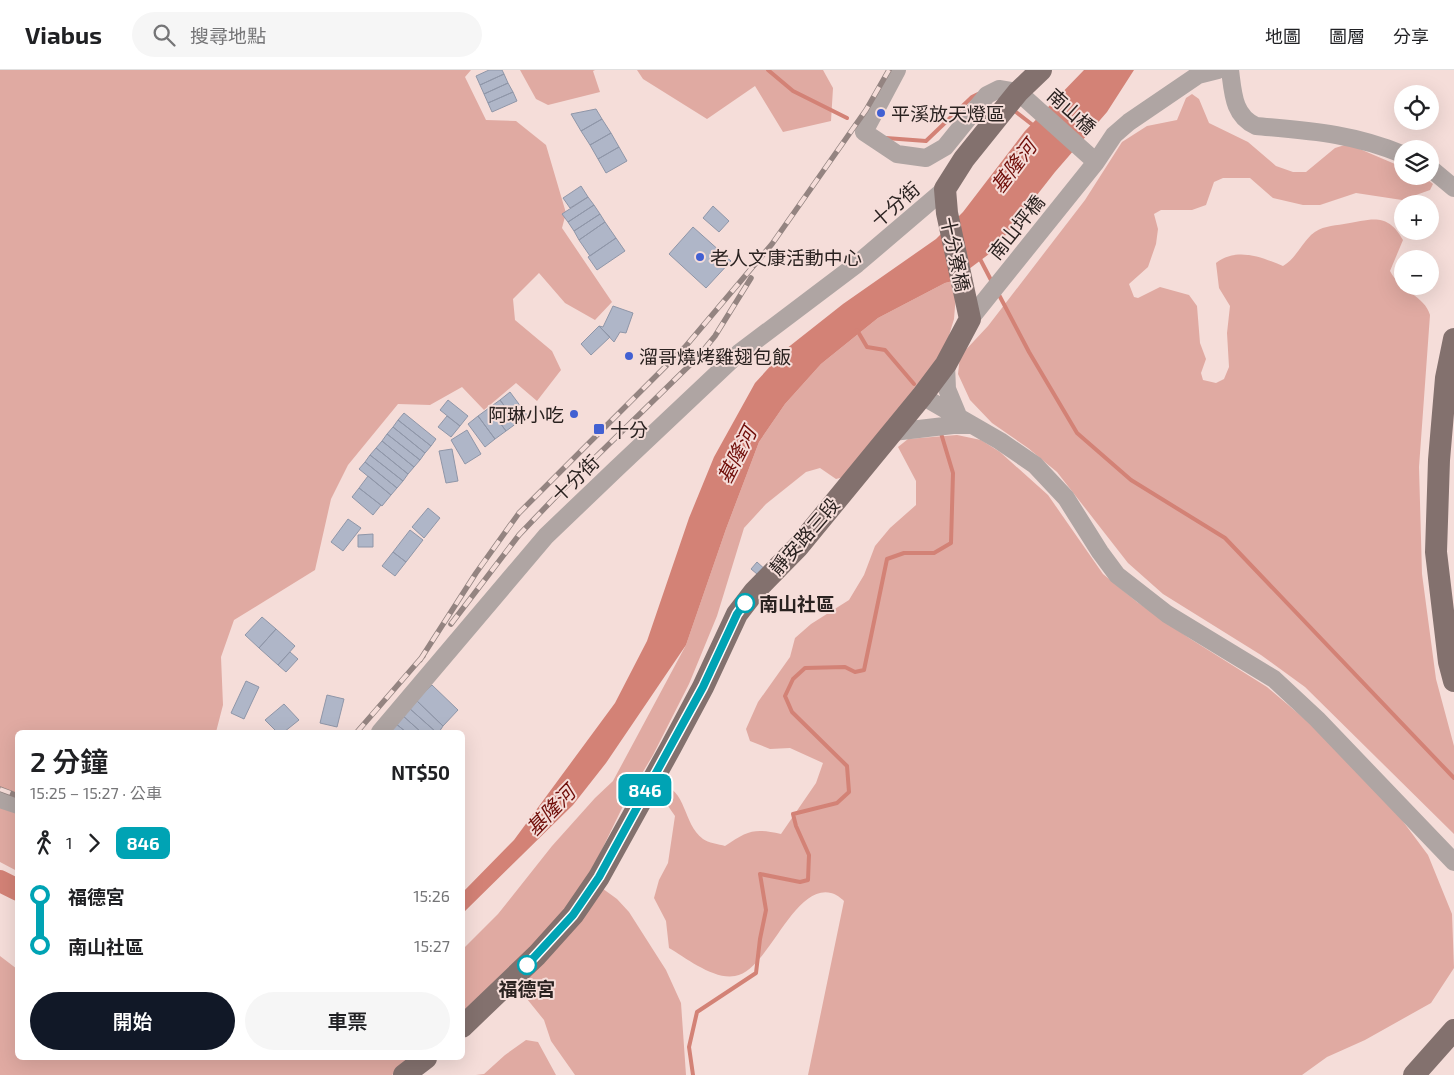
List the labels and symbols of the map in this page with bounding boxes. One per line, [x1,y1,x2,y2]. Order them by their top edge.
street label: 南山橋 [1043,83,1101,139]
place label: 平溪放天燈區 [891,102,1005,125]
marker: 平溪放天燈區 [875,107,887,119]
water label: 基隆河 [985,132,1043,197]
street label: 十分街 [866,177,924,231]
street label: 南山坪橋 [983,190,1049,264]
street label: 十分寮橋 [937,214,975,294]
place label: 老人文康活動中心 [710,246,862,269]
marker: 老人文康活動中心 [694,251,706,263]
place label: 溜哥燒烤雞翅包飯 [639,345,791,368]
marker: 溜哥燒烤雞翅包飯 [623,350,635,362]
place label: 阿琳小吃 [488,403,564,426]
marker: 阿琳小吃 [568,408,580,420]
place label: 十分 [610,418,648,441]
water label: 基隆河 [712,419,762,487]
marker: 十分 [592,422,606,436]
street label: 十分街 [547,450,603,506]
street label: 靜安路三段 [764,493,844,579]
place label: 南山社區 [759,592,835,615]
marker: 南山社區 [735,593,755,613]
line badge: 846 [616,774,674,806]
water label: 基隆河 [521,777,582,840]
marker: 福德宮 [517,955,537,975]
place label: 福德宮 [498,977,556,1000]

